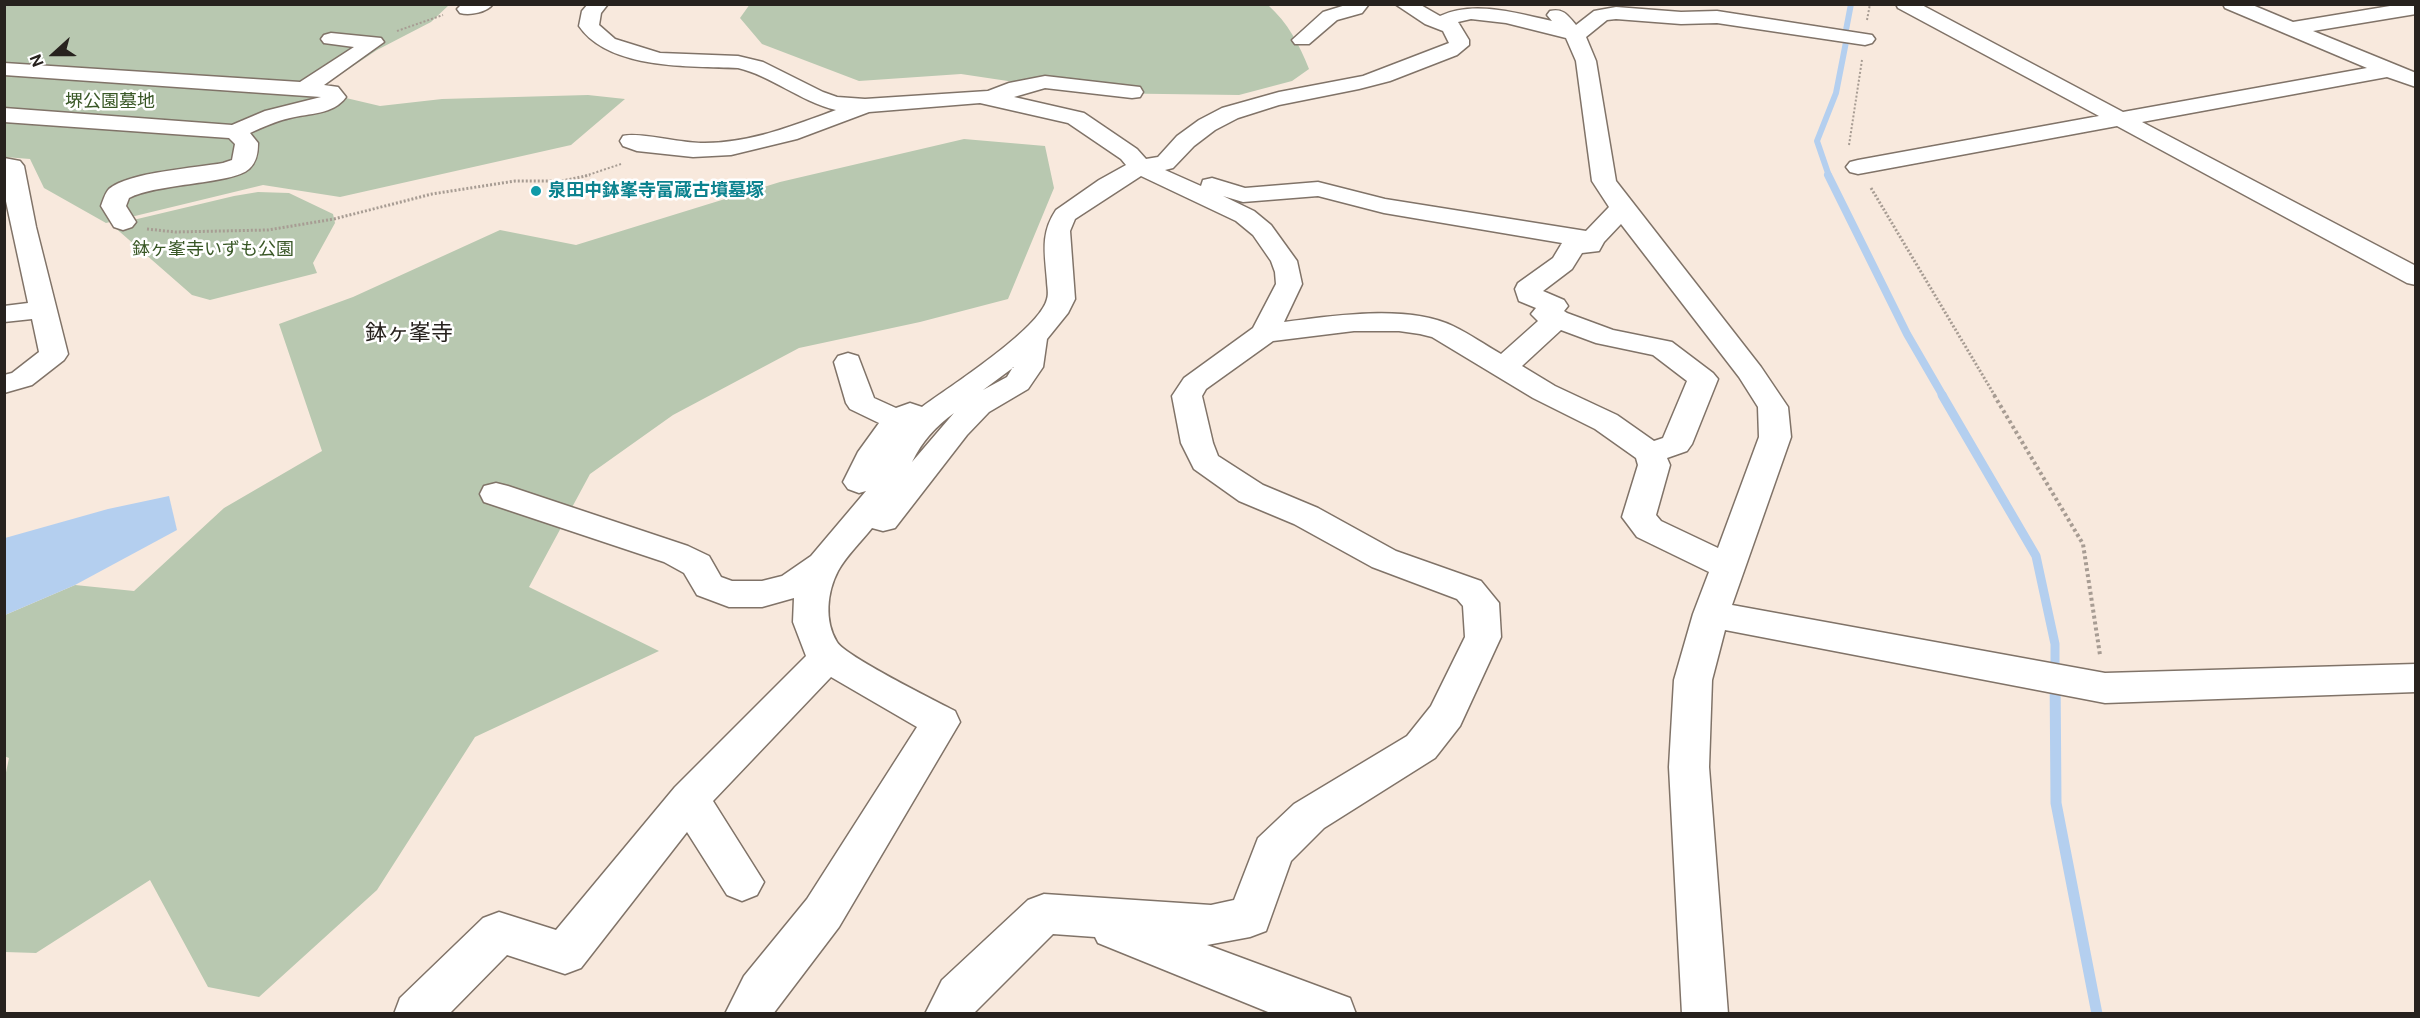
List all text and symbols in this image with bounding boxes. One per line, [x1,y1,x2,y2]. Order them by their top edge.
north arrow [24,24,84,84]
text: N [25,51,49,70]
park label: 堺公園墓地 [65,91,155,113]
place label: 泉田中鉢峯寺富蔵古墳墓塚 [548,180,764,202]
marker: 泉田中鉢峯寺富蔵古墳墓塚 [529,184,543,198]
park label: 鉢ヶ峯寺いずも公園 [132,239,294,261]
district label: 鉢ヶ峯寺 [365,321,453,347]

